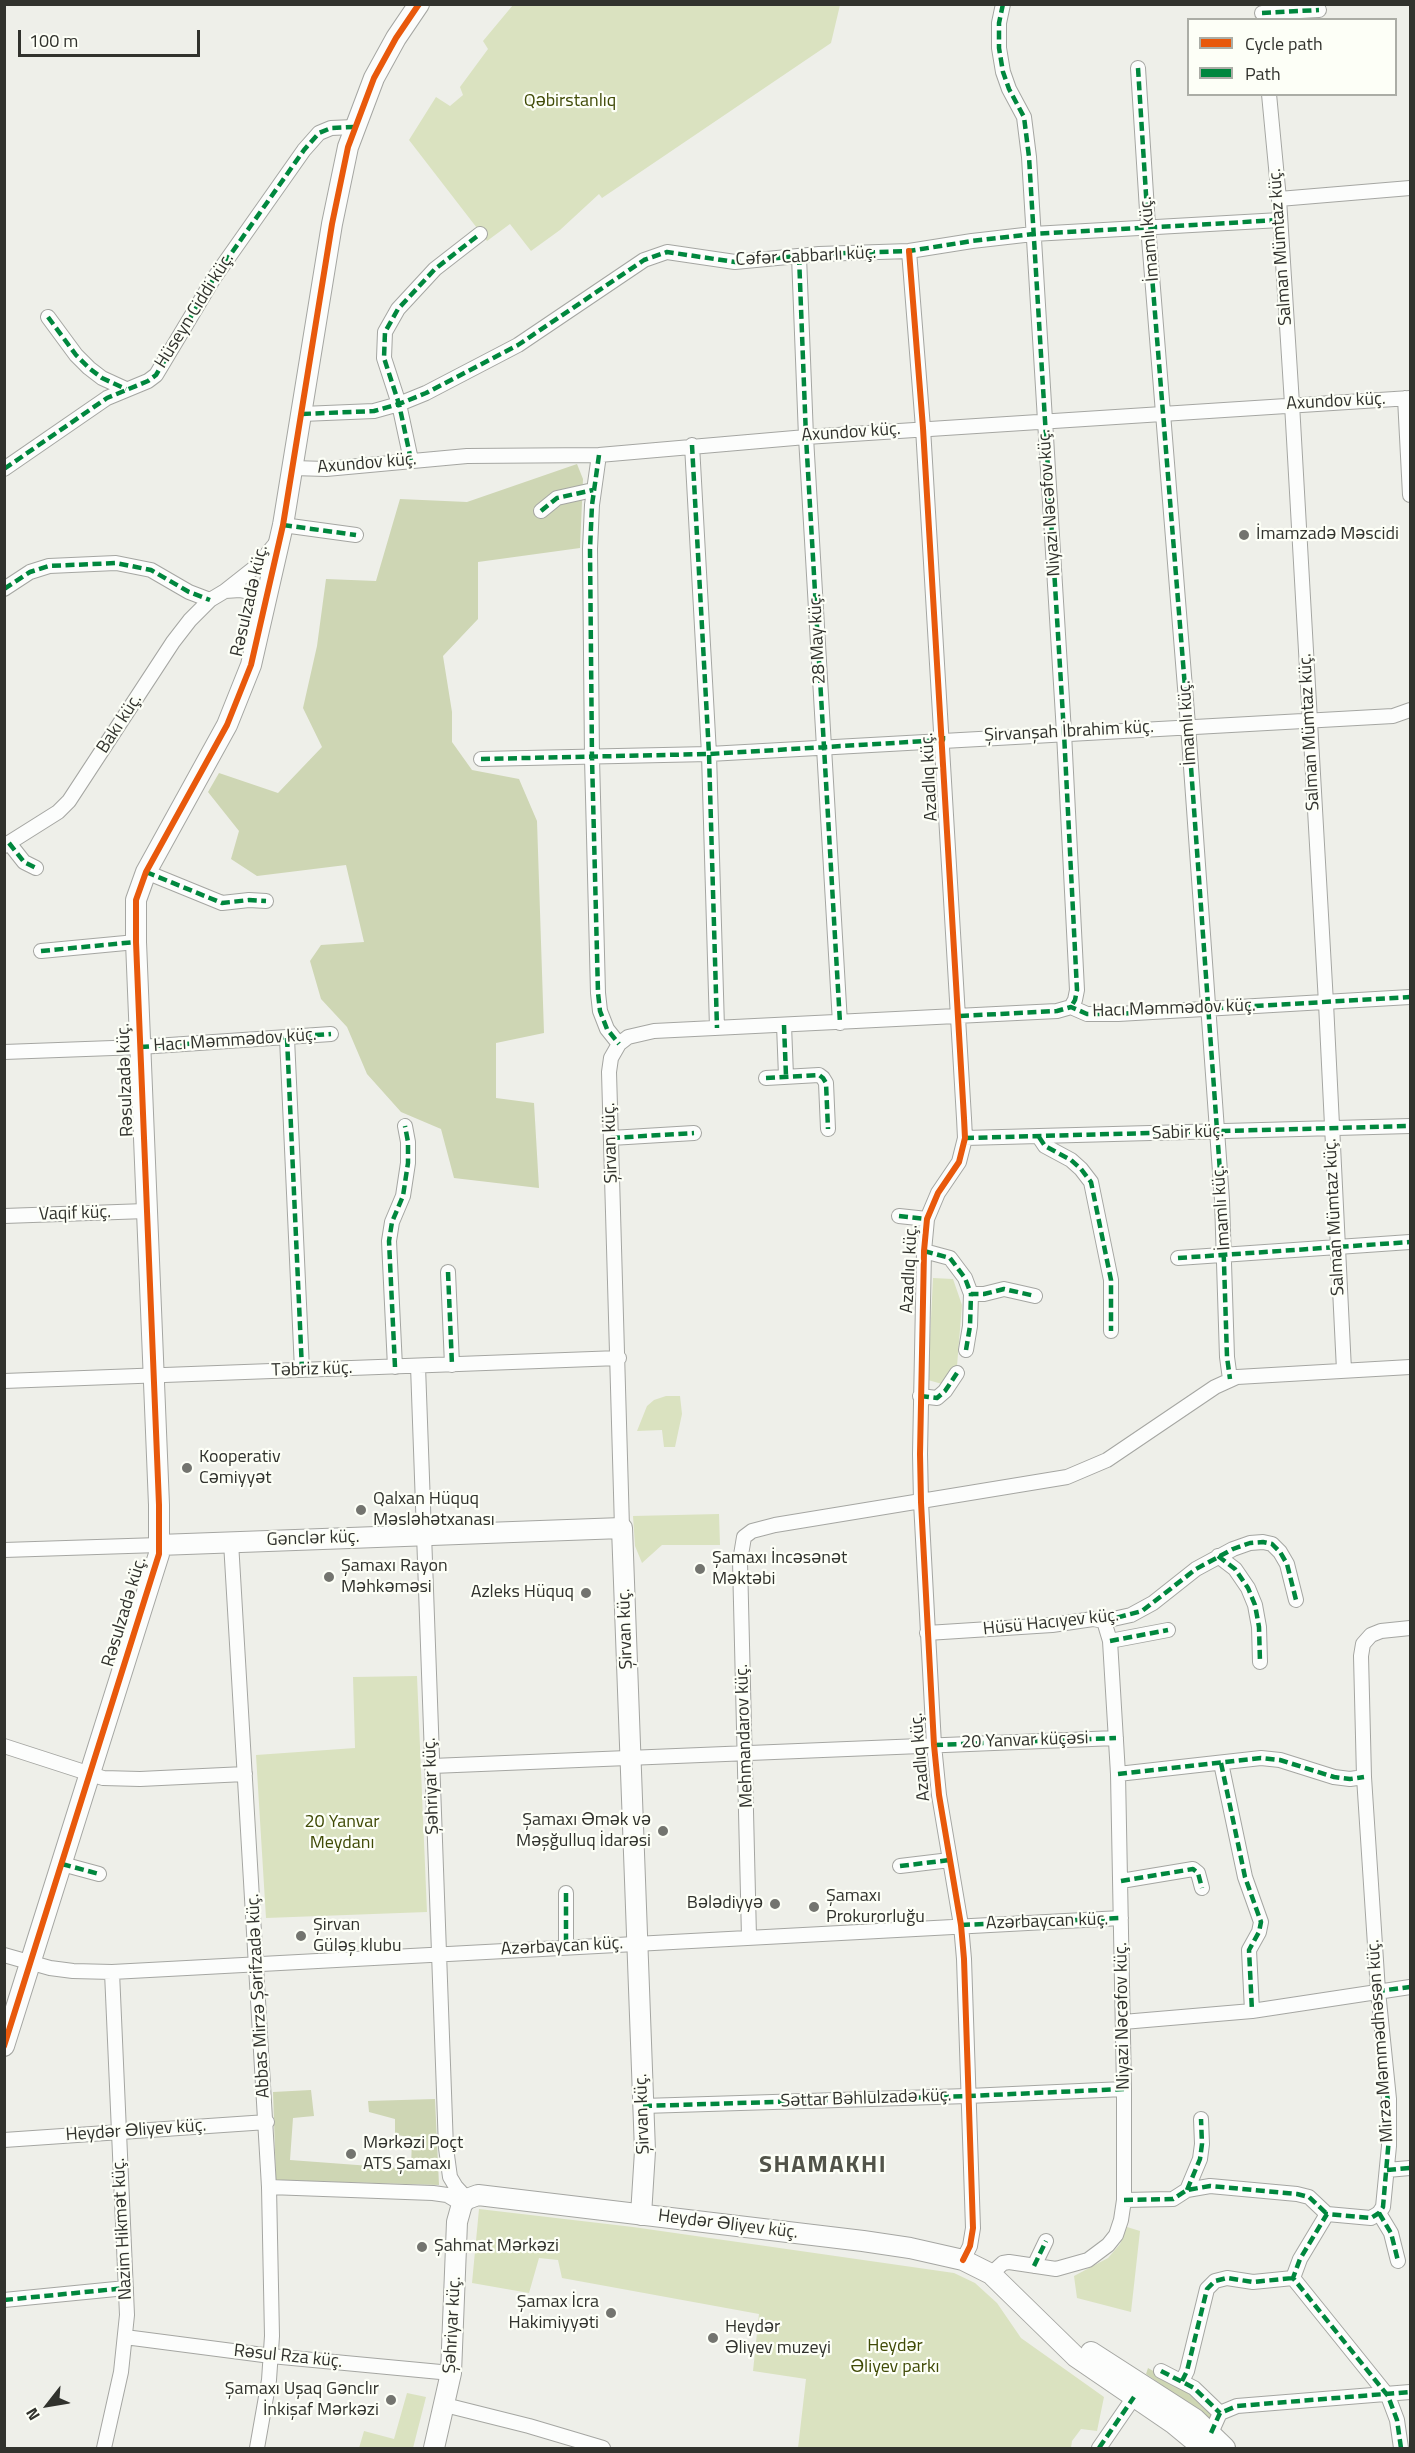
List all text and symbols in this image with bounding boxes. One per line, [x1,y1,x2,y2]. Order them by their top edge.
scale bar [21,18,202,56]
legend [1187,18,1397,96]
text: 100 m [29,27,78,54]
text: Cycle path [1245,30,1323,57]
text: Path [1245,60,1281,87]
park label: Qəbirstanlıq [524,91,616,113]
street label: Salman Mümtaz küç. [1265,168,1297,326]
street label: İmamlı küç. [1136,195,1164,283]
street label: Cəfər Cabbarlı küç. [735,243,877,271]
street label: Hüseyn Ciddi küç. [151,249,239,373]
street label: Axundov küç. [1286,389,1386,415]
street label: Axundov küç. [801,419,901,447]
street label: Niyazi Nəcəfov küç. [1034,429,1066,577]
street label: Axundov küç. [317,449,417,479]
place label: İmamzadə Məscidi [1256,524,1399,546]
marker: İmamzadə Məscidi [1237,528,1251,542]
street label: Rəsulzadə küç. [227,543,273,659]
street label: 28 May küç. [805,593,831,685]
street label: Salman Mümtaz küç. [1295,653,1325,811]
street label: İmamlı küç. [1174,680,1202,766]
street label: Bakı küç. [93,690,147,758]
street label: Şirvanşah İbrahim küç. [984,717,1154,747]
street label: Azadlıq küç. [917,732,943,822]
street label: Hacı Məmmədov küç. [1092,995,1256,1023]
street label: Rəsulzadə küç. [113,1023,139,1137]
street label: Hacı Məmmədov küç. [153,1025,317,1057]
street label: Şirvan küç. [599,1102,623,1184]
street label: Sabir küç. [1152,1121,1224,1145]
street label: Salman Mümtaz küç. [1320,1138,1350,1296]
street label: İmamlı küç. [1208,1165,1236,1251]
street label: Vaqif küç. [39,1202,111,1226]
street label: Azadlıq küç. [897,1224,923,1314]
street label: Təbriz küç. [271,1358,353,1382]
place label: Kooperativ Cəmiyyət [199,1447,281,1490]
marker: Kooperativ Cəmiyyət [180,1461,194,1475]
place label: Qalxan Hüquq Məsləhətxanası [373,1489,495,1532]
marker: Qalxan Hüquq Məsləhətxanası [354,1503,368,1517]
street label: Gənclər küç. [266,1527,360,1551]
place label: Şamaxı İncəsənət Məktəbi [712,1548,847,1590]
street label: Rəsulzadə küç. [98,1554,152,1670]
place label: Şamaxı Rayon Məhkəməsi [341,1556,448,1598]
marker: Şamaxı İncəsənət Məktəbi [693,1562,707,1576]
marker: Şamaxı Rayon Məhkəməsi [322,1570,336,1584]
place label: Azleks Hüquq [471,1582,574,1604]
marker: Azleks Hüquq [579,1586,593,1600]
street label: Şirvan küç. [614,1588,638,1670]
street label: Hüsü Hacıyev küç. [982,1605,1120,1641]
street label: Mehmandarov küç. [732,1664,758,1808]
street label: Azadlıq küç. [906,1712,936,1802]
street label: 20 Yanvar küçəsi [961,1728,1089,1754]
street label: Şəhriyar küç. [420,1737,444,1835]
place label: Şamaxı Əmək və Məşğulluq İdarəsi [516,1810,651,1852]
park label: 20 Yanvar Meydanı [305,1812,379,1854]
marker: Şamaxı Əmək və Məşğulluq İdarəsi [656,1824,670,1838]
place label: Şamaxı Prokurorluğu [826,1886,925,1928]
street label: Abbas Mirzə Şərifzadə küç. [243,1893,275,2099]
place label: Bələdiyyə [687,1893,763,1915]
marker: Bələdiyyə [768,1897,782,1911]
marker: Şamaxı Prokurorluğu [807,1900,821,1914]
street label: Azərbaycan küç. [985,1909,1109,1935]
place label: Şirvan Güləş klubu [313,1915,402,1958]
marker: Şirvan Güləş klubu [294,1929,308,1943]
street label: Azərbaycan küç. [500,1933,624,1961]
street label: Mirzə Məmmədhəsən küç. [1363,1939,1399,2143]
street label: Niyazi Nəcəfov küç. [1111,1942,1135,2090]
street label: Şirvan küç. [631,2073,655,2155]
street label: Səttar Bəhlulzadə küç. [780,2085,952,2113]
street label: Heydər Əliyev küç. [65,2115,207,2147]
place label: Mərkəzi Poçt ATS Şamaxı [363,2133,463,2176]
marker: Mərkəzi Poçt ATS Şamaxı [344,2147,358,2161]
district label: SHAMAKHI [759,2152,887,2180]
street label: Nazim Hikmət küç. [108,2157,138,2301]
street label: Heydər Əliyev küç. [657,2206,799,2244]
place label: Şahmat Mərkəzi [434,2236,559,2258]
marker: Şahmat Mərkəzi [415,2240,429,2254]
street label: Şəhriyar küç. [440,2276,466,2374]
place label: Şamax İcra Hakimiyyəti [509,2292,599,2334]
marker: Şamax İcra Hakimiyyəti [604,2306,618,2320]
place label: Heydər Əliyev muzeyi [725,2317,831,2360]
marker: Heydər Əliyev muzeyi [706,2331,720,2345]
park label: Heydər Əliyev parkı [850,2336,940,2378]
street label: Rəsul Rza küç. [233,2341,343,2373]
north arrow [18,2375,78,2435]
place label: Şamaxı Uşaq Gənclır İnkişaf Mərkəzi [225,2379,379,2422]
marker: Şamaxı Uşaq Gənclır İnkişaf Mərkəzi [384,2393,398,2407]
text: N [19,2403,46,2425]

